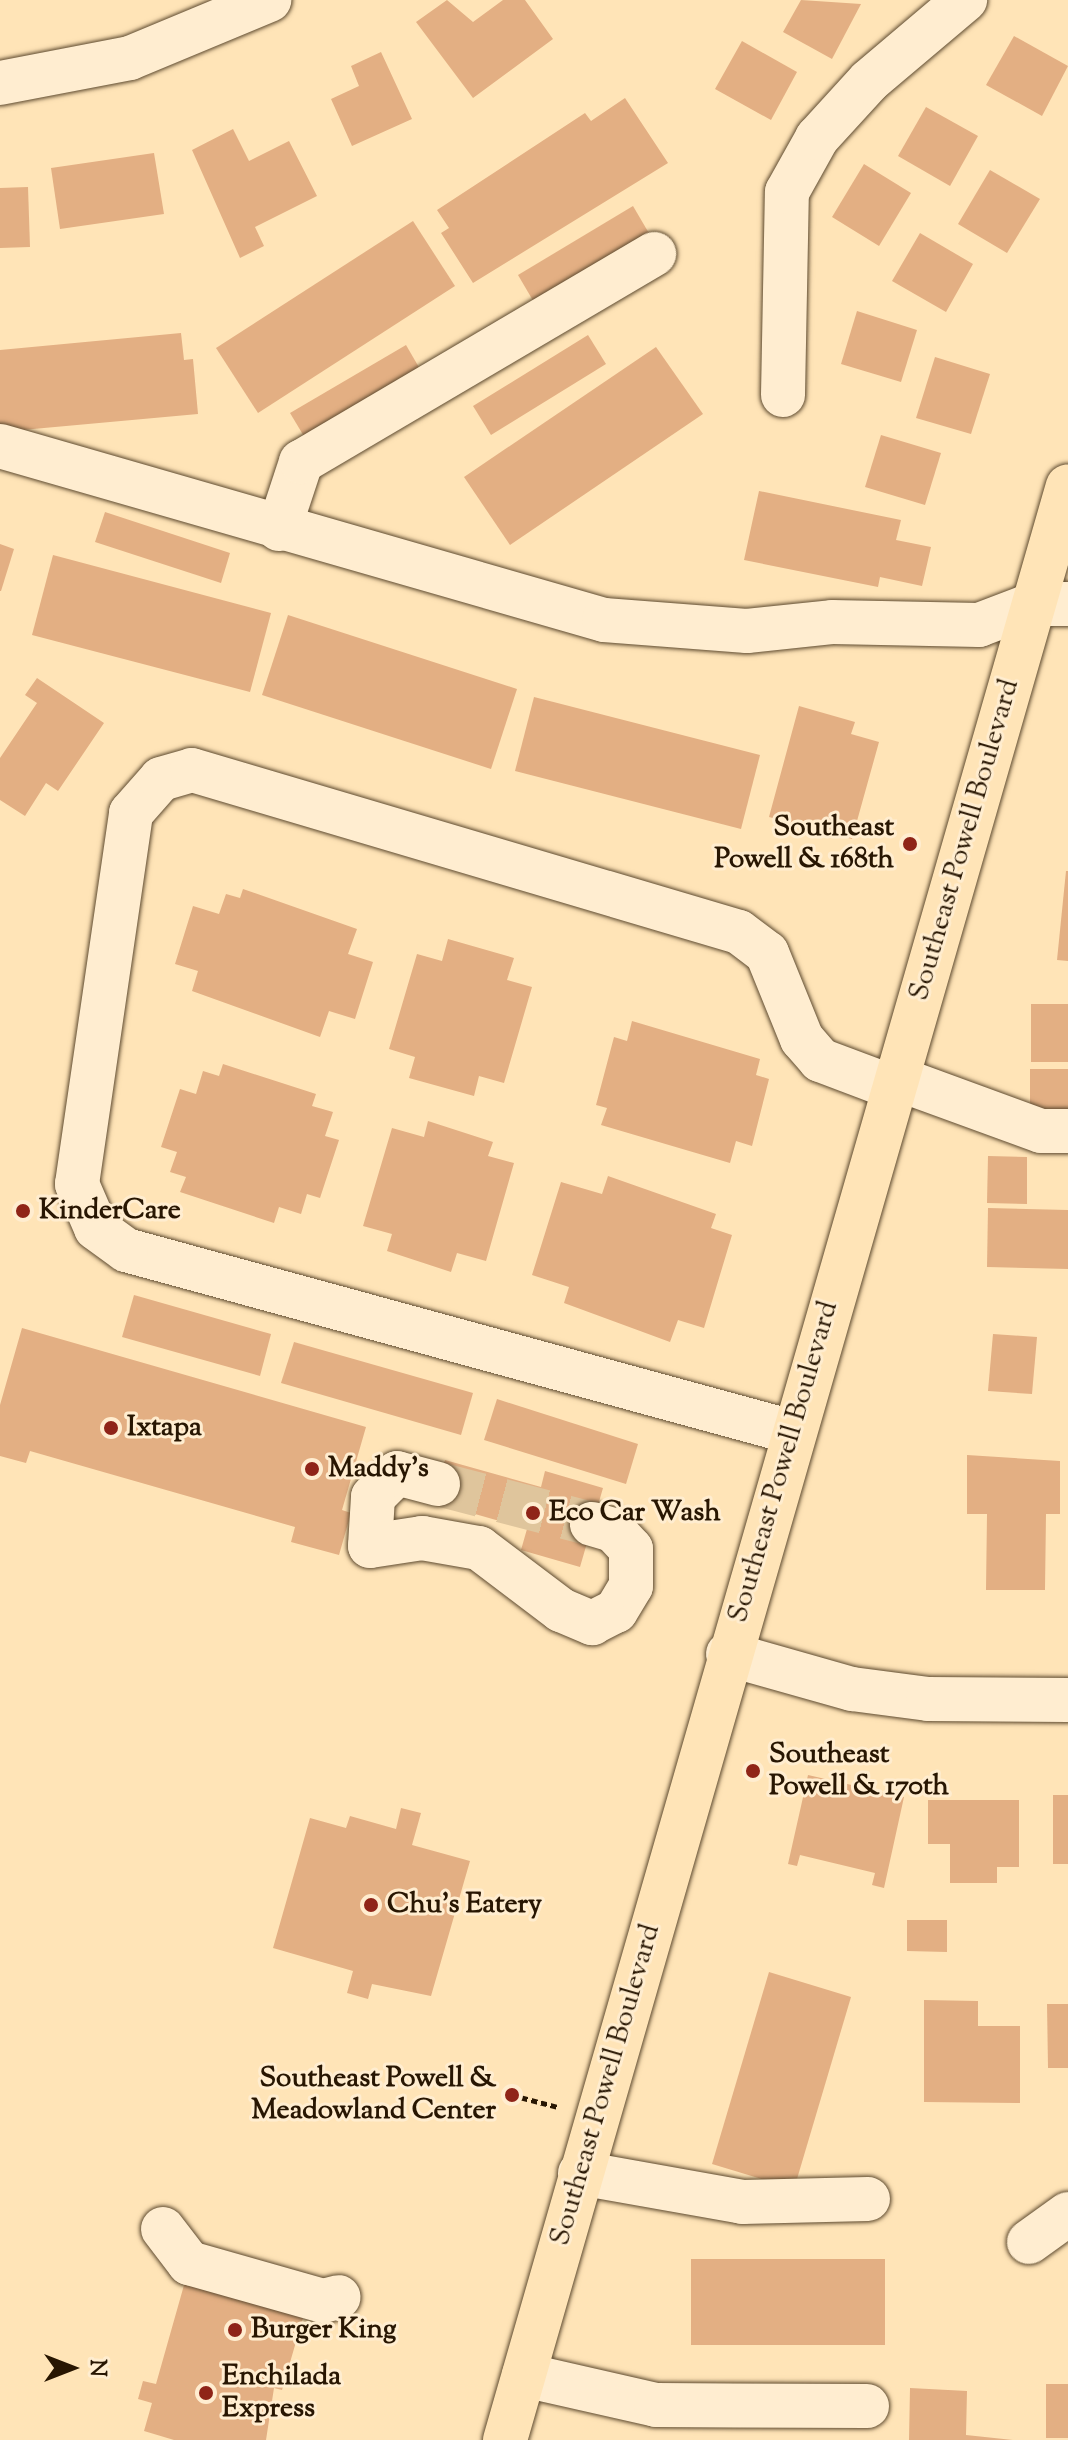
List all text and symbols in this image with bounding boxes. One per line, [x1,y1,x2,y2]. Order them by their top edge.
street label: Southeast Powell Boulevard [903,675,1027,1005]
place label: Southeast Powell & 168th [714,811,894,877]
marker: Southeast Powell & 168th [901,835,919,853]
place label: KinderCare [39,1194,181,1228]
marker: KinderCare [14,1202,32,1220]
street label: Southeast Powell Boulevard [722,1297,846,1627]
place label: Ixtapa [127,1411,202,1445]
marker: Ixtapa [102,1419,120,1437]
place label: Maddy's [328,1452,429,1486]
marker: Maddy's [303,1460,321,1478]
place label: Eco Car Wash [549,1496,721,1530]
marker: Eco Car Wash [524,1504,542,1522]
place label: Southeast Powell & 170th [769,1738,949,1804]
marker: Southeast Powell & 170th [744,1762,762,1780]
place label: Chu's Eatery [387,1888,542,1922]
marker: Chu's Eatery [362,1896,380,1914]
street label: Southeast Powell Boulevard [544,1920,668,2250]
place label: Southeast Powell & Meadowland Center [251,2062,496,2128]
marker: Southeast Powell & Meadowland Center [503,2086,521,2104]
place label: Burger King [251,2313,396,2347]
marker: Burger King [226,2321,244,2339]
north arrow [32,2328,112,2408]
text: N [80,2359,112,2377]
place label: Enchilada Express [222,2360,341,2426]
marker: Enchilada Express [197,2384,215,2402]

